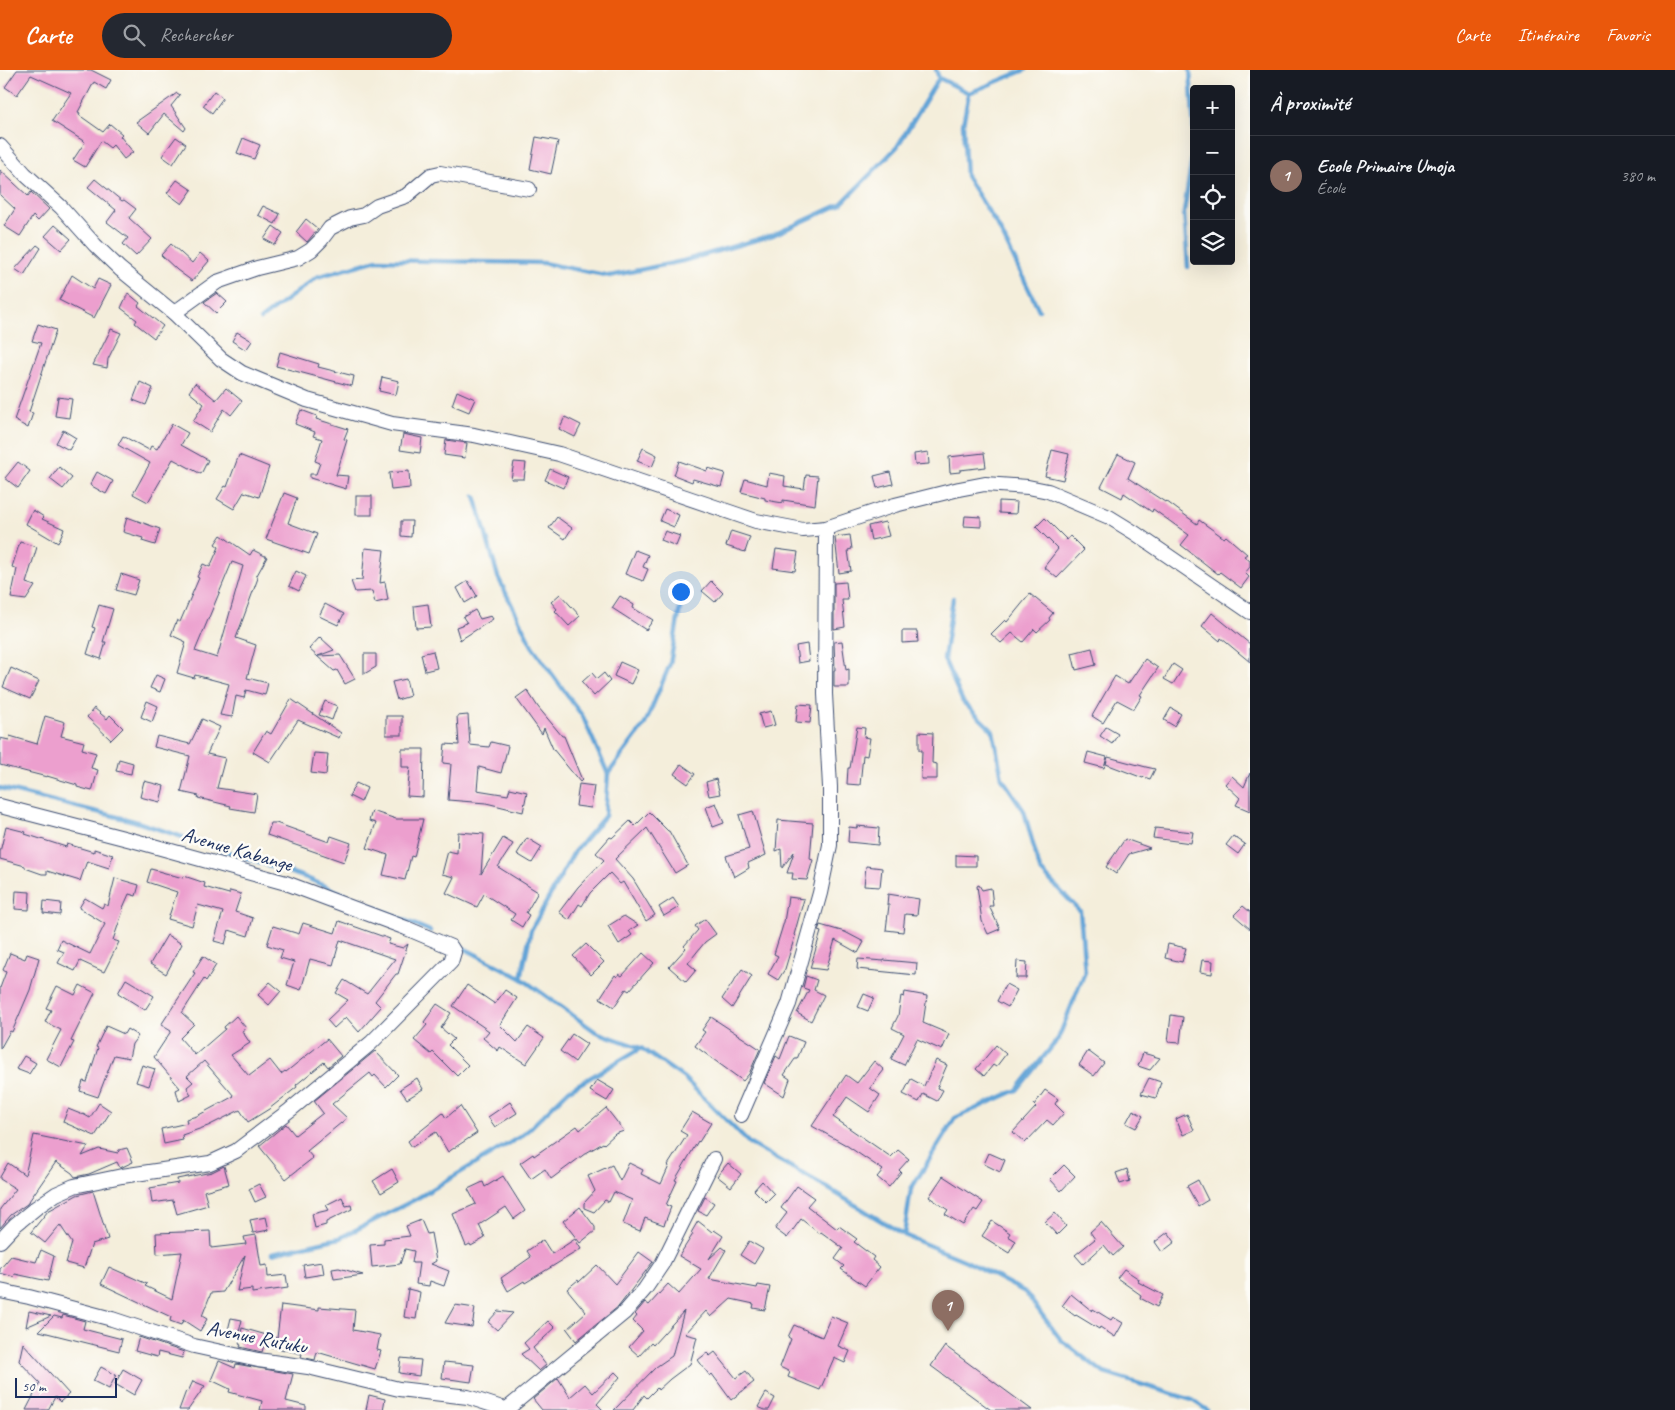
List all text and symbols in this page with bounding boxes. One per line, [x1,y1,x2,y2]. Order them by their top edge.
search box [102,13,452,58]
text: Carte [25,20,72,50]
icon: search [120,21,148,49]
text: Rechercher [160,23,233,47]
text: Carte [1455,24,1490,46]
text: Itinéraire [1518,24,1579,46]
text: Favoris [1607,24,1650,46]
map controls [1190,85,1235,265]
button: + [1190,85,1235,130]
text: À proximité [1270,90,1350,116]
button: − [1190,130,1235,175]
text: Ecole Primaire Umoja [1317,154,1454,178]
text: 1 [1282,166,1290,186]
text: 380 m [1621,166,1655,186]
button: locate [1190,175,1235,220]
text: École [1317,178,1345,198]
button: layers [1190,220,1235,265]
your location [668,579,694,605]
street label: Avenue Kabange [179,821,296,877]
pin: 1 [932,1290,964,1331]
street label: Avenue Rutuku [204,1315,311,1360]
scale bar [15,1375,118,1398]
text: 50 m [22,1378,46,1395]

